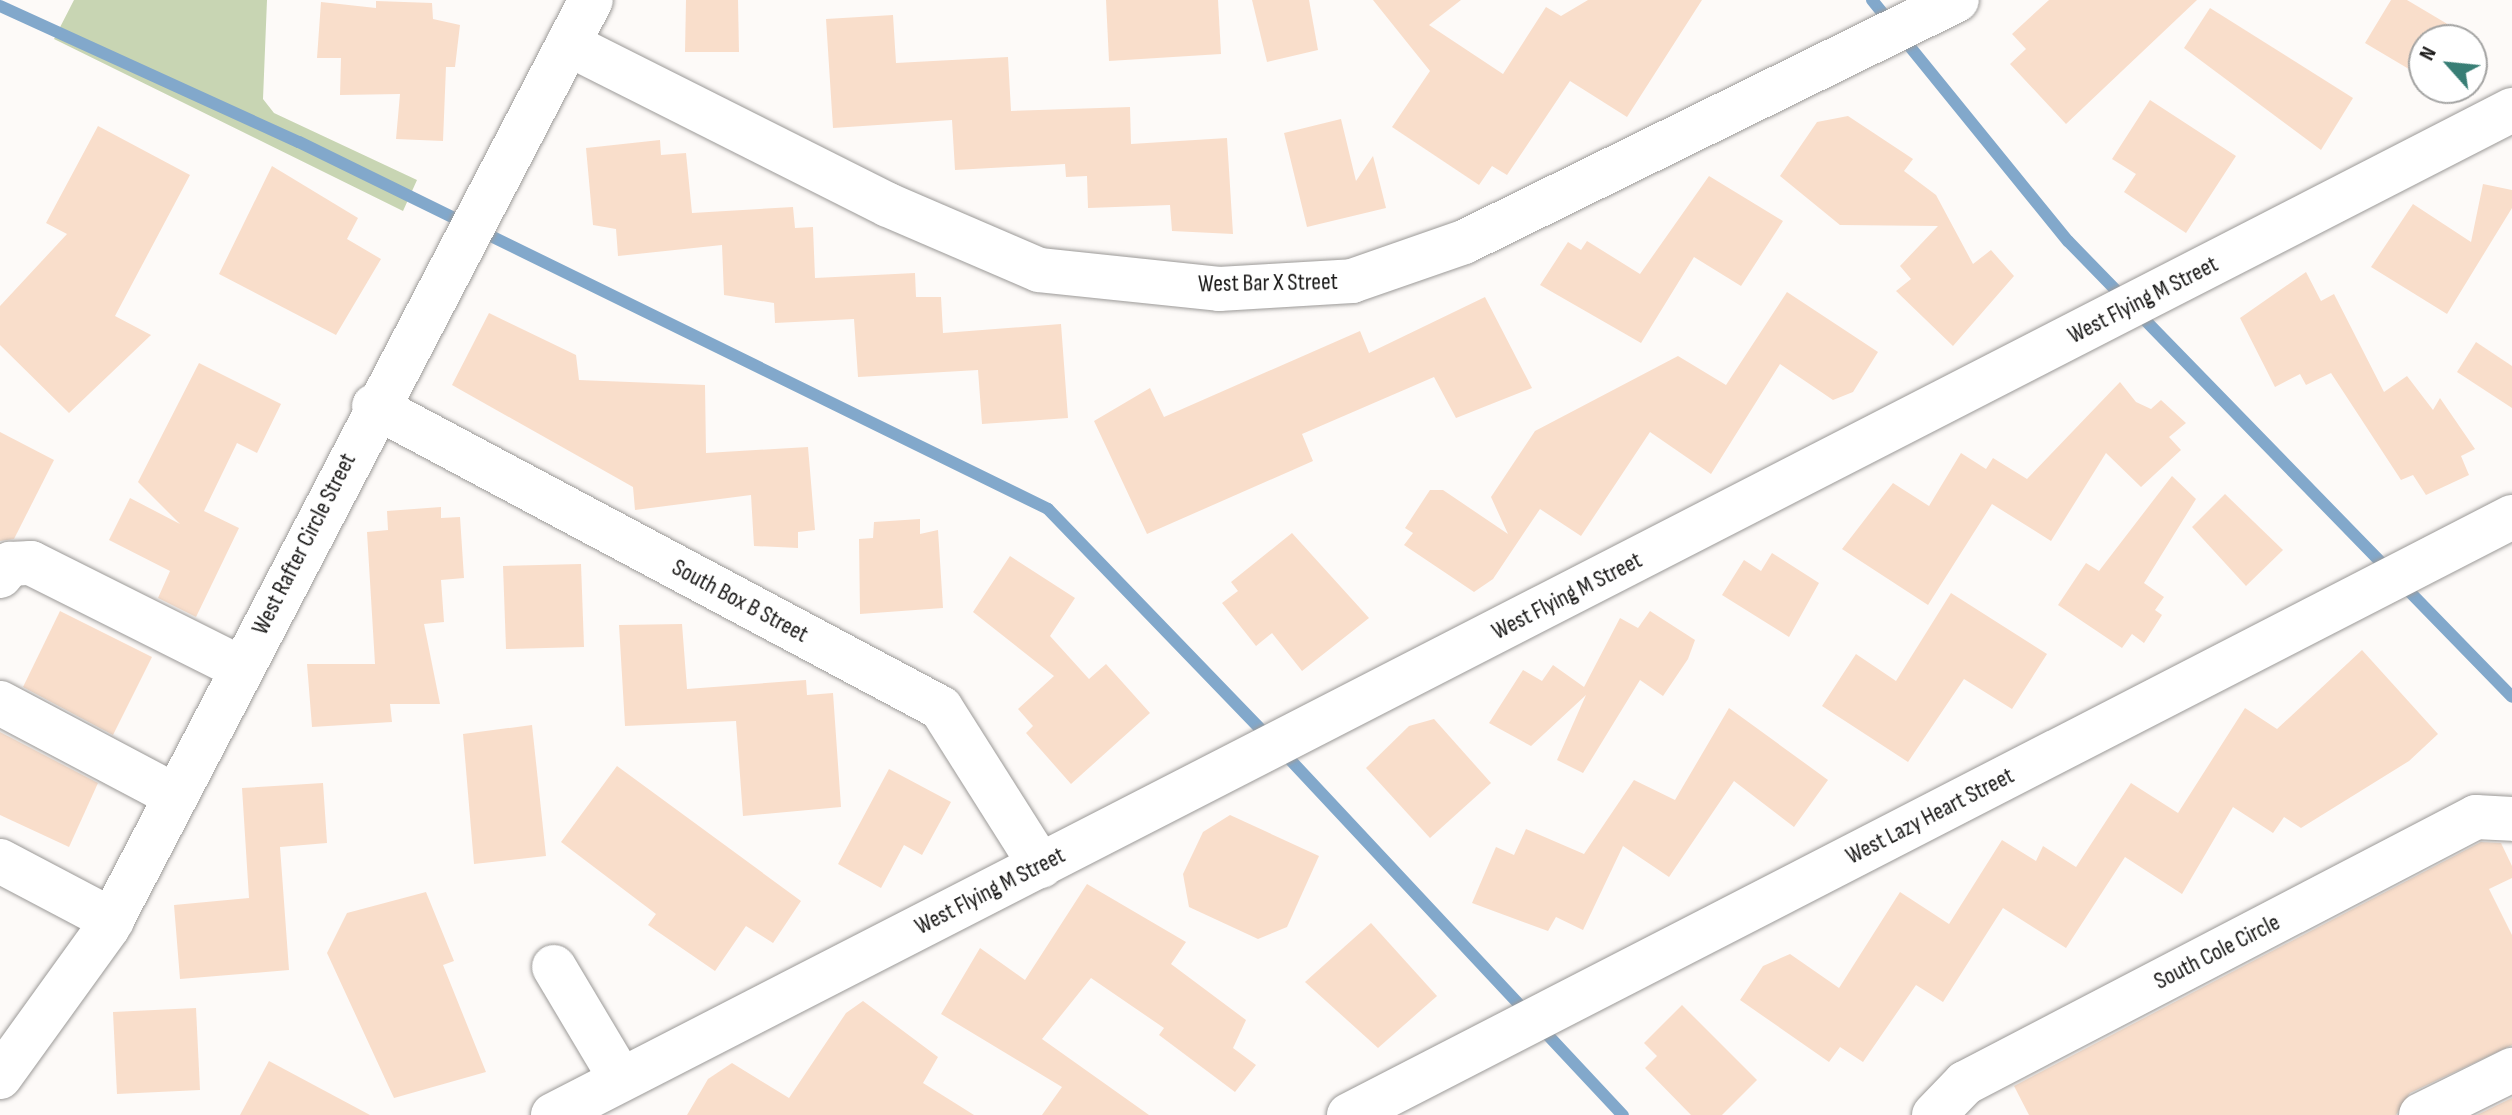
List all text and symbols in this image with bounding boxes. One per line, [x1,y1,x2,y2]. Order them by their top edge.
north arrow [2408,24,2488,104]
text: N [2413,42,2443,65]
street label: West Flying M Street [2063,250,2223,350]
street label: West Bar X Street [1198,267,1338,299]
street label: West Rafter Circle Street [246,448,362,640]
street label: West Flying M Street [1487,546,1647,646]
street label: South Box B Street [667,553,813,649]
street label: West Lazy Heart Street [1841,761,2019,871]
street label: West Flying M Street [910,841,1070,941]
street label: South Cole Circle [2149,908,2285,996]

